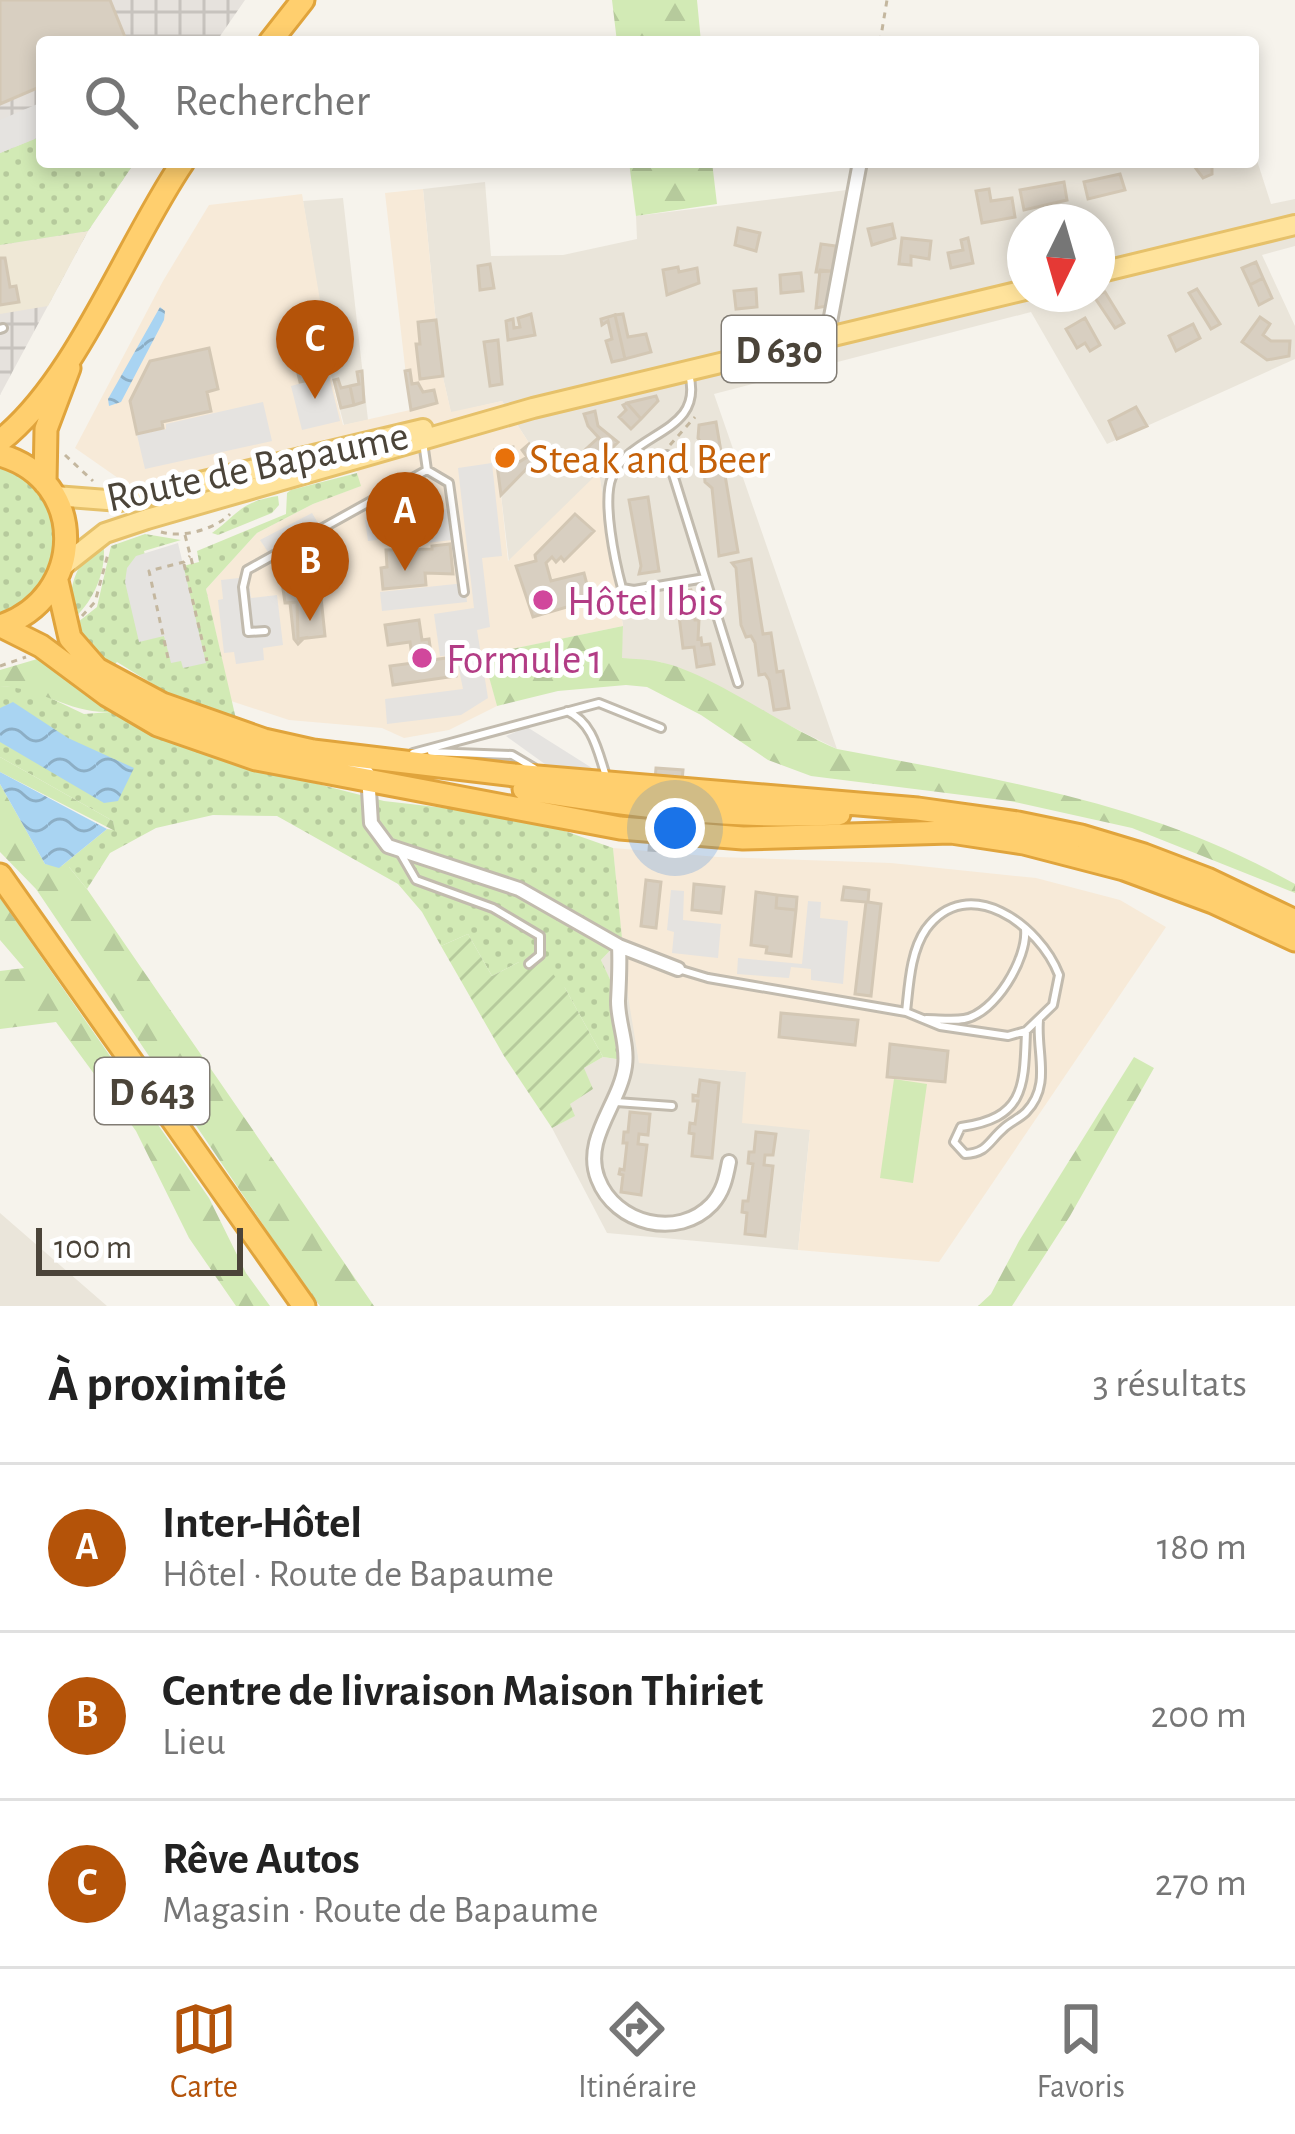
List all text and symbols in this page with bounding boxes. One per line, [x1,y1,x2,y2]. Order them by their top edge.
search box [36,36,1259,168]
icon: search [78,69,144,135]
text: Rechercher [174,79,370,124]
north arrow [1007,204,1115,312]
pin: C [276,300,354,399]
road number: D 630 [722,316,836,382]
street label: Route de Bapaume [103,414,412,519]
place label: Steak and Beer [529,439,771,481]
marker: Steak and Beer [492,445,518,471]
pin: A [366,472,444,571]
pin: B [271,522,349,621]
place label: Hôtel Ibis [567,581,723,623]
marker: Hôtel Ibis [530,587,556,613]
place label: Formule 1 [446,639,603,681]
marker: Formule 1 [409,645,435,671]
your location [645,798,705,858]
road number: D 643 [95,1058,209,1124]
scale bar [36,1222,243,1275]
text: 100 m [54,1232,132,1265]
text: À proximité [48,1359,287,1410]
text: 3 résultats [1093,1365,1247,1404]
text: Inter-Hôtel [162,1501,362,1546]
text: A [75,1528,99,1567]
text: 180 m [1157,1528,1247,1567]
text: Hôtel · Route de Bapaume [162,1555,554,1594]
text: Centre de livraison Maison Thiriet [162,1669,763,1714]
text: B [76,1696,98,1735]
text: 200 m [1150,1696,1247,1735]
text: Lieu [162,1723,226,1762]
text: Rêve Autos [162,1837,360,1882]
text: C [77,1864,97,1903]
text: 270 m [1155,1864,1247,1903]
text: Magasin · Route de Bapaume [162,1891,598,1930]
tab: Carte [170,1996,238,2108]
tab: Itinéraire [578,1996,697,2108]
tab: Favoris [1037,1996,1125,2108]

